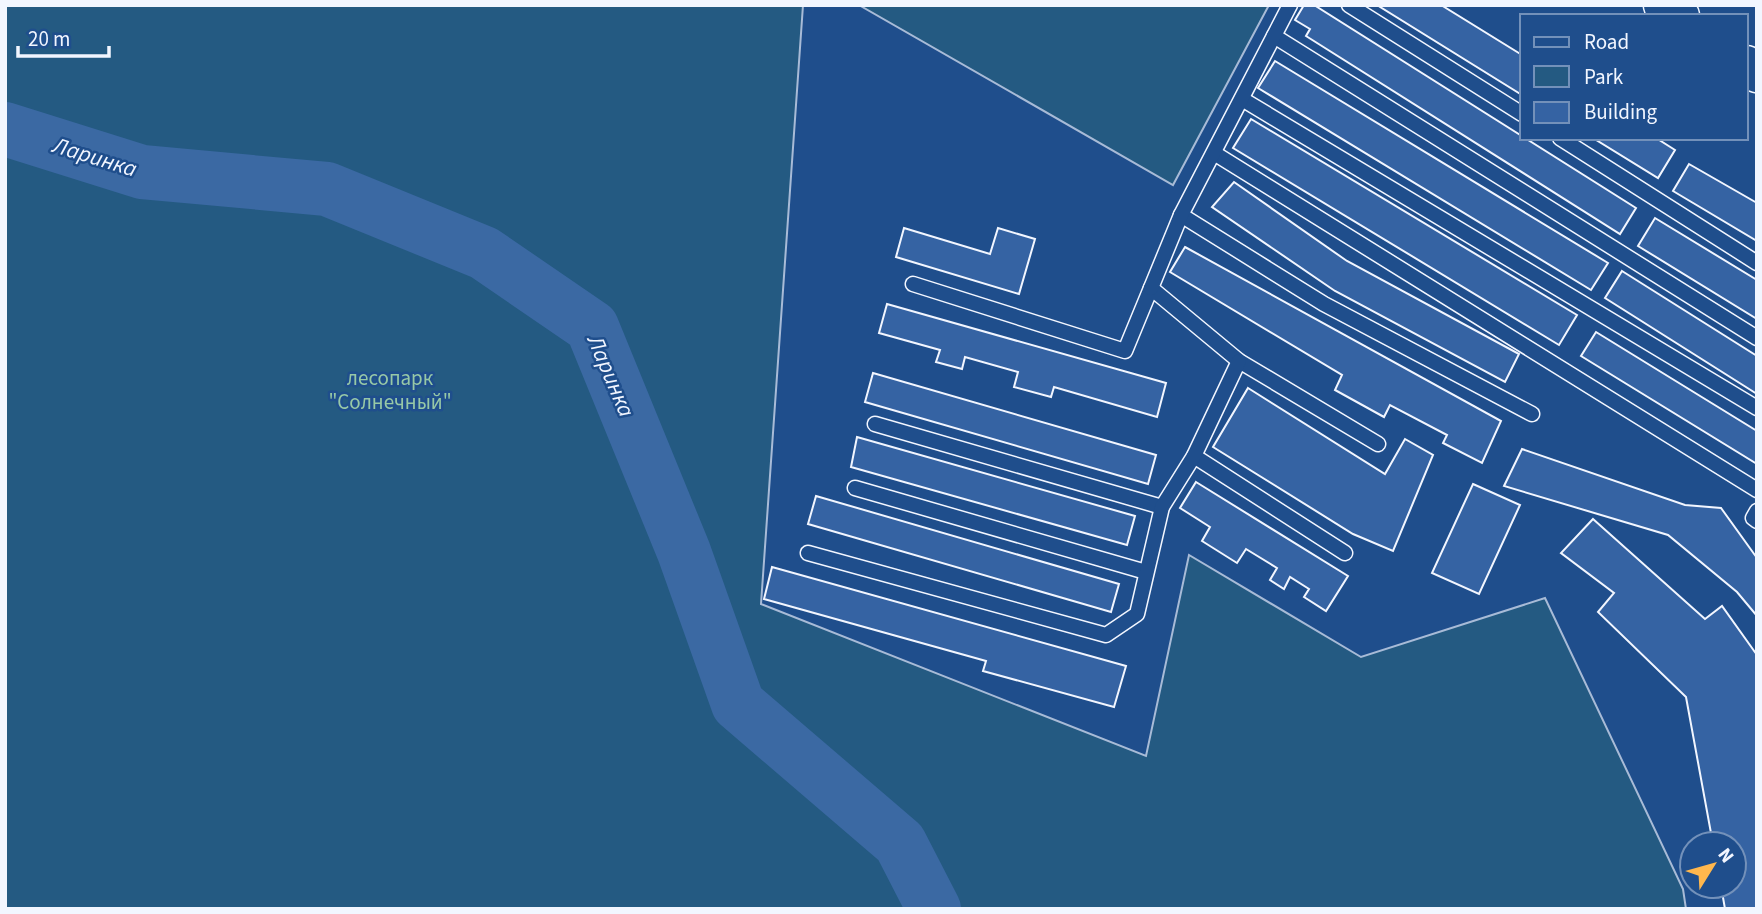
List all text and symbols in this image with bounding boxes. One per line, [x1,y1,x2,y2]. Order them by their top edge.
scale bar [18,14,108,58]
legend [1520,14,1748,140]
text: 20 m [28,24,70,54]
text: Road [1584,27,1629,57]
text: Park [1584,62,1624,92]
text: Building [1584,97,1658,127]
water label: Ларинка [47,128,141,185]
water label: Ларинка [578,328,643,422]
park label: лесопарк "Солнечный" [328,363,452,417]
north arrow [1678,830,1748,900]
text: N [1711,842,1740,869]

